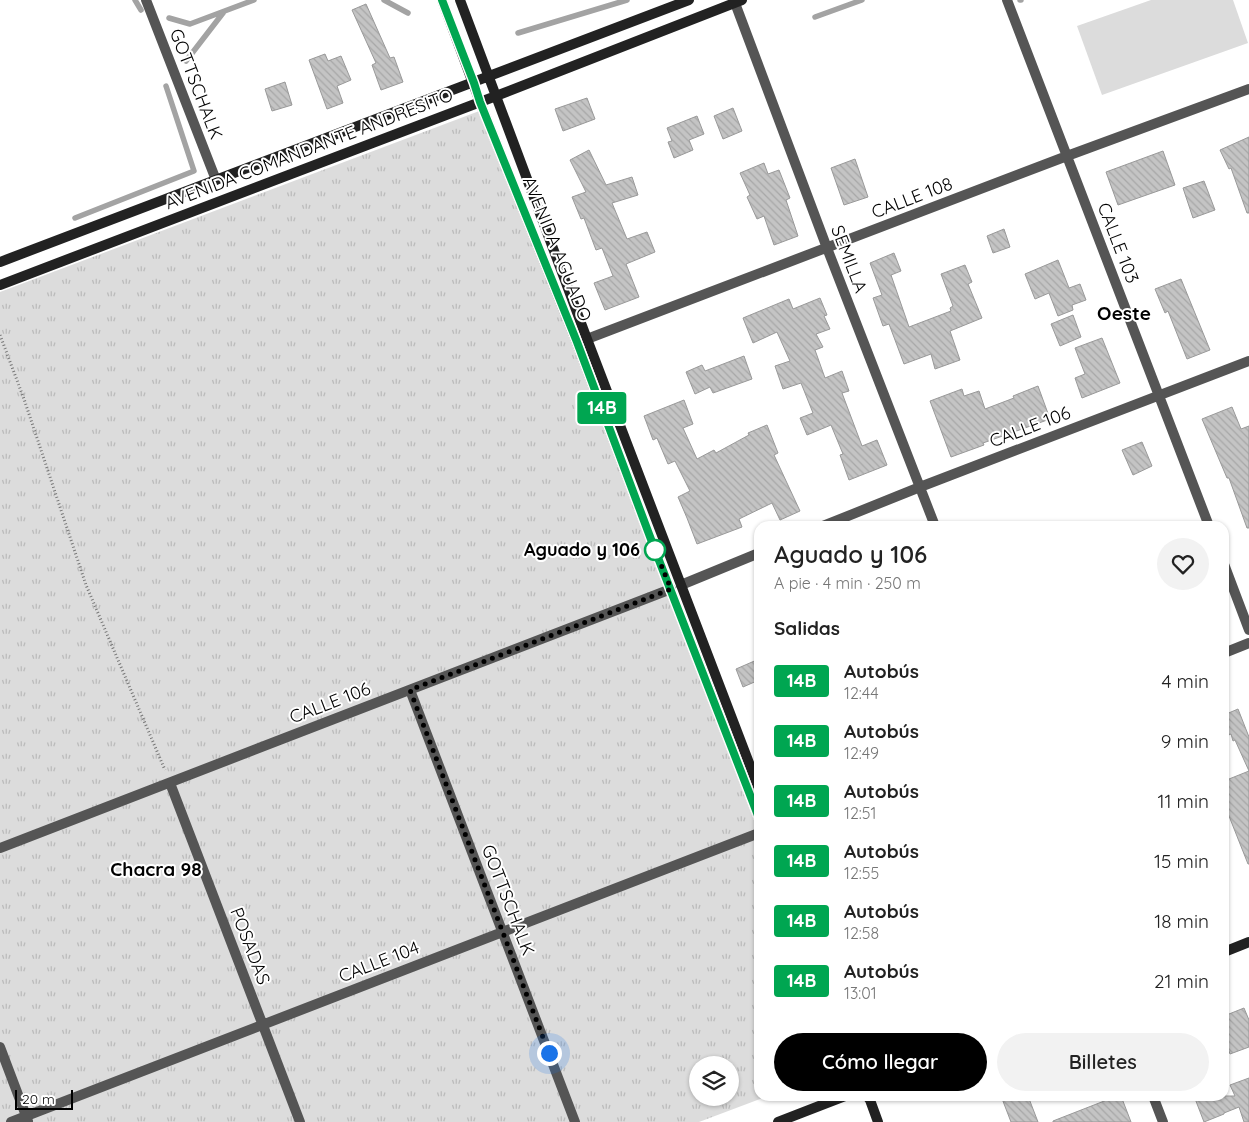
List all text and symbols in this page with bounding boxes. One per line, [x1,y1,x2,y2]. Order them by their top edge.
street label: GOTTSCHALK [165,25,228,142]
street label: AVENIDA COMANDANTE ANDRESITO [161,83,456,214]
street label: CALLE 108 [868,172,956,223]
street label: AVENIDA AGUADO [518,173,597,325]
street label: CALLE 103 [1093,199,1144,286]
street label: SEMILLA [826,222,873,296]
district label: Oeste [1097,301,1151,325]
line badge: 14B [573,392,631,424]
text: 14B [587,396,617,419]
street label: CALLE 106 [986,401,1074,452]
place label: Aguado y 106 [524,538,640,561]
button: heart [1157,538,1209,590]
marker: Aguado y 106 [644,539,666,561]
text: Aguado y 106 [774,539,927,569]
text: A pie · 4 min · 250 m [774,573,921,593]
text: Salidas [774,616,840,640]
text: Autobús [844,659,919,683]
text: 14B [787,669,816,692]
text: 4 min [1161,669,1209,693]
street label: CALLE 106 [286,677,374,728]
text: 12:44 [844,683,879,703]
text: Autobús [844,719,919,743]
text: 14B [787,729,816,752]
text: 9 min [1161,729,1209,753]
text: 12:49 [844,743,879,763]
text: Autobús [844,779,919,803]
text: 14B [787,789,816,812]
text: 11 min [1157,789,1209,813]
text: 12:51 [844,803,876,823]
text: Autobús [844,839,919,863]
street label: GOTTSCHALK [477,841,540,958]
text: 14B [787,849,816,872]
text: 15 min [1154,849,1209,873]
district label: Chacra 98 [110,857,202,881]
text: 12:55 [844,863,879,883]
text: Autobús [844,899,919,923]
street label: POSADAS [225,904,276,988]
text: 14B [787,909,816,932]
text: 18 min [1154,909,1209,933]
text: 12:58 [844,923,879,943]
street label: CALLE 104 [335,936,422,987]
text: Autobús [844,959,919,983]
text: 14B [787,969,816,992]
text: 21 min [1154,969,1209,993]
text: 13:01 [844,983,877,1003]
button: Cómo llegar [774,1033,987,1091]
button: Billetes [997,1033,1209,1091]
your location [537,1041,562,1066]
map controls [689,1056,739,1106]
button: layers [689,1056,739,1106]
scale bar [15,1087,72,1110]
text: 20 m [22,1090,55,1108]

